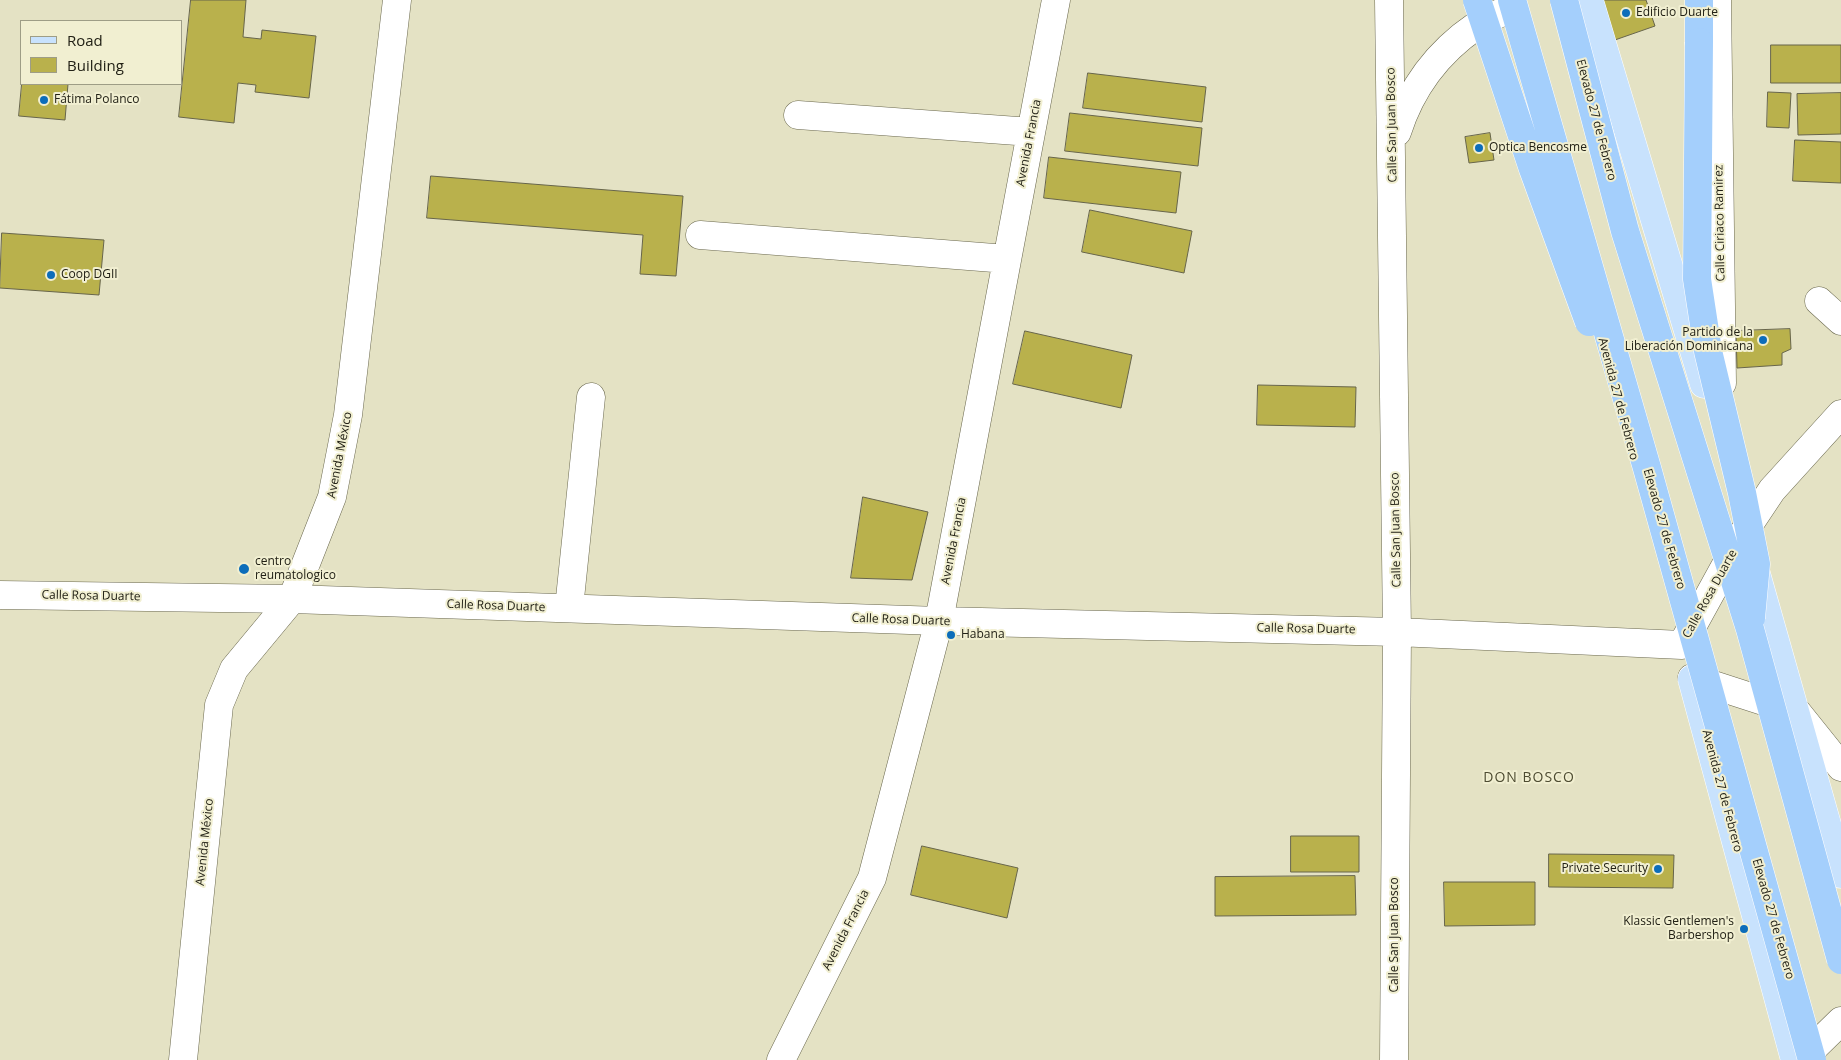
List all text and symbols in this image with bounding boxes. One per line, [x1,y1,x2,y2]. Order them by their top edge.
place label: Edificio Duarte [1636,6,1718,20]
marker: Edificio Duarte [1620,7,1632,19]
legend [20,20,182,85]
text: Road [67,30,103,50]
text: Building [67,55,124,75]
street label: Elevado 27 de Febrero [1573,58,1619,182]
street label: Calle San Juan Bosco [1384,67,1400,183]
place label: Fátima Polanco [54,93,140,107]
marker: Fátima Polanco [38,94,50,106]
street label: Avenida Francia [1013,98,1045,188]
place label: Optica Bencosme [1489,141,1587,155]
marker: Optica Bencosme [1473,142,1485,154]
street label: Calle Ciriaco Ramirez [1712,164,1728,282]
place label: Coop DGII [61,268,118,282]
marker: Coop DGII [45,269,57,281]
place label: Partido de la Liberación Dominicana [1625,326,1753,354]
marker: Partido de la Liberación Dominicana [1757,334,1769,346]
street label: Avenida 27 de Febrero [1595,336,1641,462]
street label: Avenida México [325,411,355,499]
street label: Elevado 27 de Febrero [1640,467,1688,591]
street label: Calle San Juan Bosco [1388,472,1404,588]
street label: Avenida Francia [938,496,970,586]
street label: Calle Rosa Duarte [1680,547,1740,641]
place label: centro reumatologico [255,555,336,583]
marker: centro reumatologico [237,562,251,576]
street label: Calle Rosa Duarte [41,588,141,604]
street label: Calle Rosa Duarte [446,597,546,615]
street label: Calle Rosa Duarte [851,611,951,629]
street label: Calle Rosa Duarte [1256,621,1356,637]
place label: Habana [961,628,1005,642]
marker: Habana [945,629,957,641]
street label: Avenida 27 de Febrero [1699,728,1745,854]
district label: DON BOSCO [1482,770,1576,786]
street label: Avenida México [193,798,217,886]
street label: Elevado 27 de Febrero [1749,857,1797,981]
place label: Private Security [1561,862,1648,876]
marker: Private Security [1652,863,1664,875]
street label: Calle San Juan Bosco [1388,877,1402,993]
street label: Avenida Francia [820,887,872,973]
place label: Klassic Gentlemen's Barbershop [1623,915,1734,943]
marker: Klassic Gentlemen's Barbershop [1738,923,1750,935]

